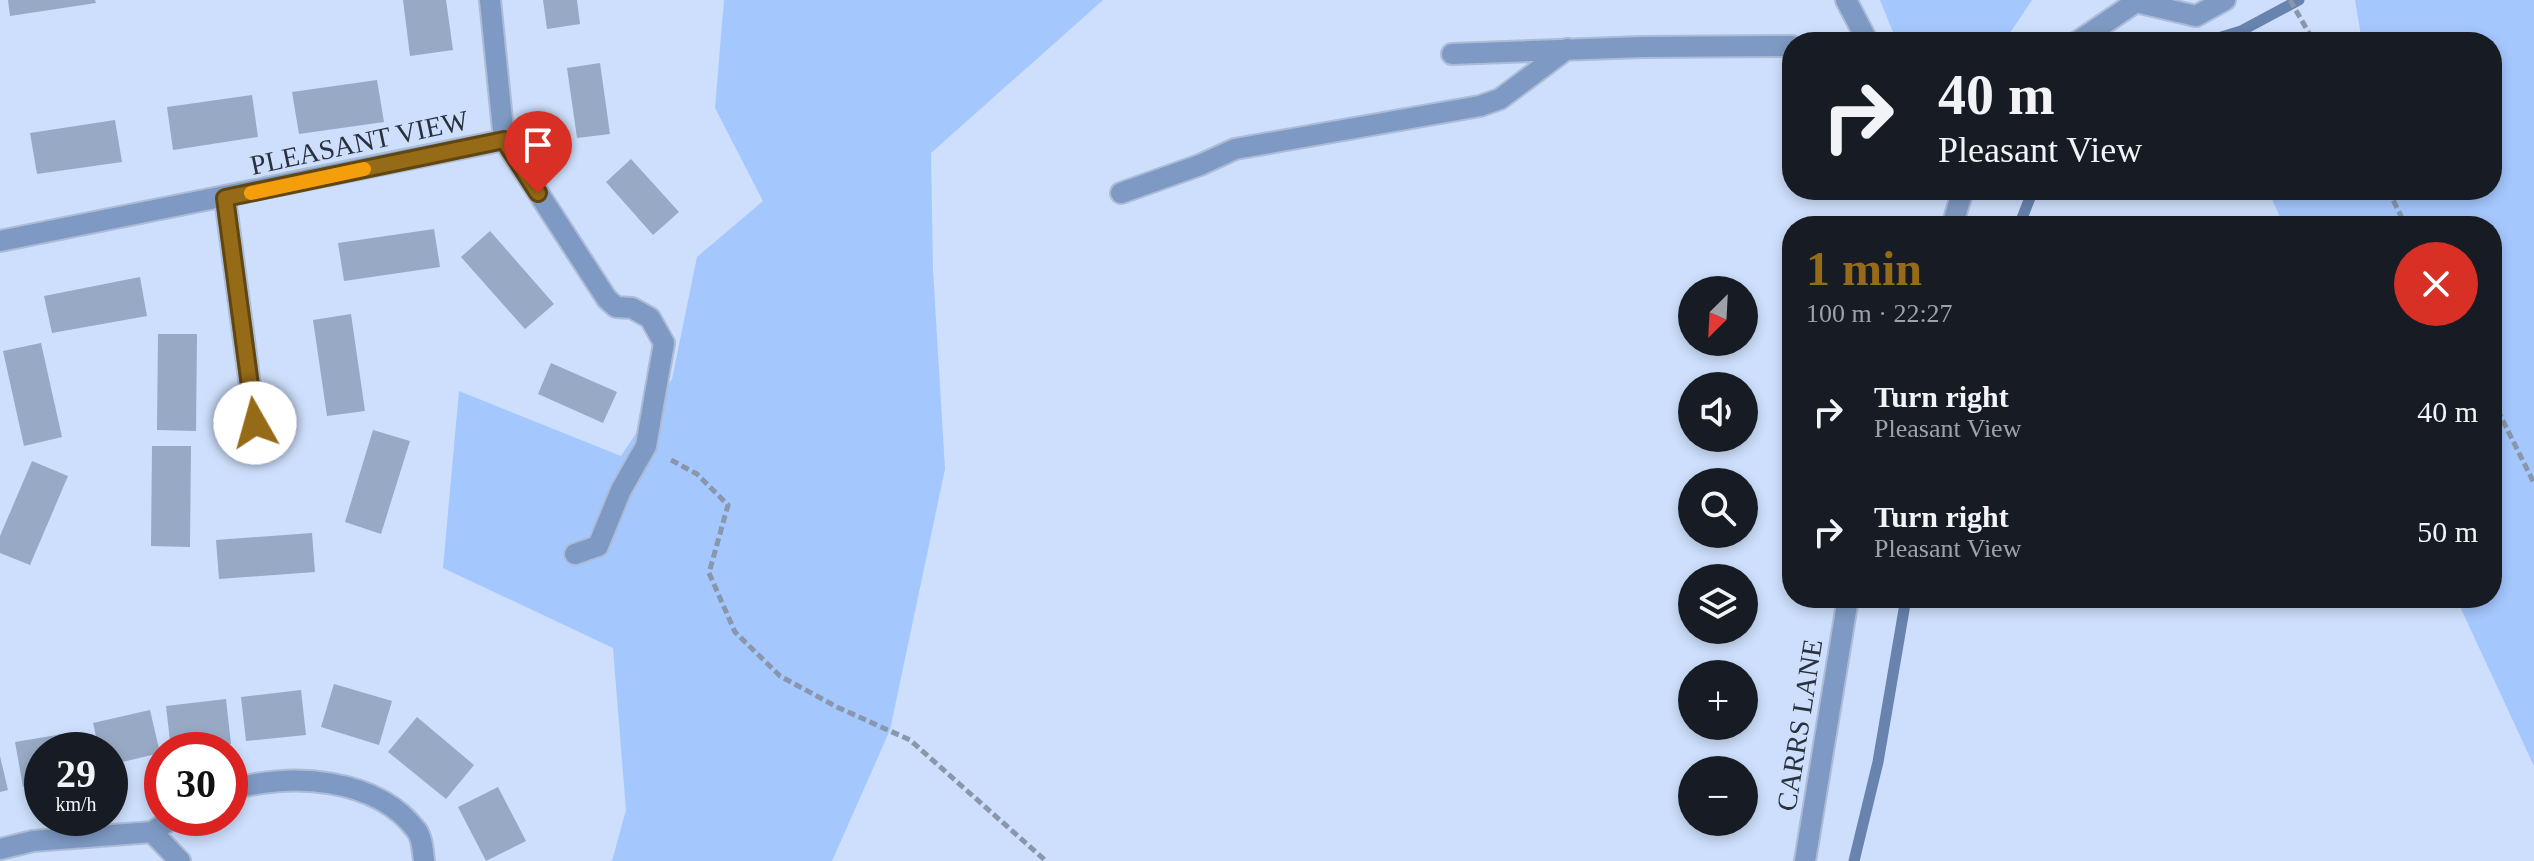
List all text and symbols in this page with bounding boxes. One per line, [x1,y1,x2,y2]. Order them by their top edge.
icon: right [1806,64,1910,168]
text: 40 m [1938,64,2055,126]
street label: PLEASANT VIEW [247,104,472,181]
pin [504,111,572,193]
icon: arrive [516,123,560,167]
text: Pleasant View [1938,130,2142,170]
text: 1 min [1806,242,1922,295]
button: close [2394,242,2478,326]
north arrow [1678,276,1758,356]
map controls [1678,276,1758,836]
text: 100 m · 22:27 [1806,299,1953,328]
button: sound [1678,372,1758,452]
text: Turn right [1874,380,2009,413]
position arrow [213,381,297,465]
icon: right [1806,390,1850,434]
text: 40 m [2417,395,2478,428]
text: Pleasant View [1874,414,2021,443]
button: search [1678,468,1758,548]
text: Turn right [1874,500,2009,533]
icon: right [1806,510,1850,554]
text: 50 m [2417,515,2478,548]
text: Pleasant View [1874,534,2021,563]
button: layers [1678,564,1758,644]
street label: CARRS LANE [1771,637,1828,813]
button: + [1678,660,1758,740]
speed limit sign: 30 [144,732,248,836]
text: 29 [56,751,96,796]
button: − [1678,756,1758,836]
text: km/h [55,793,97,815]

